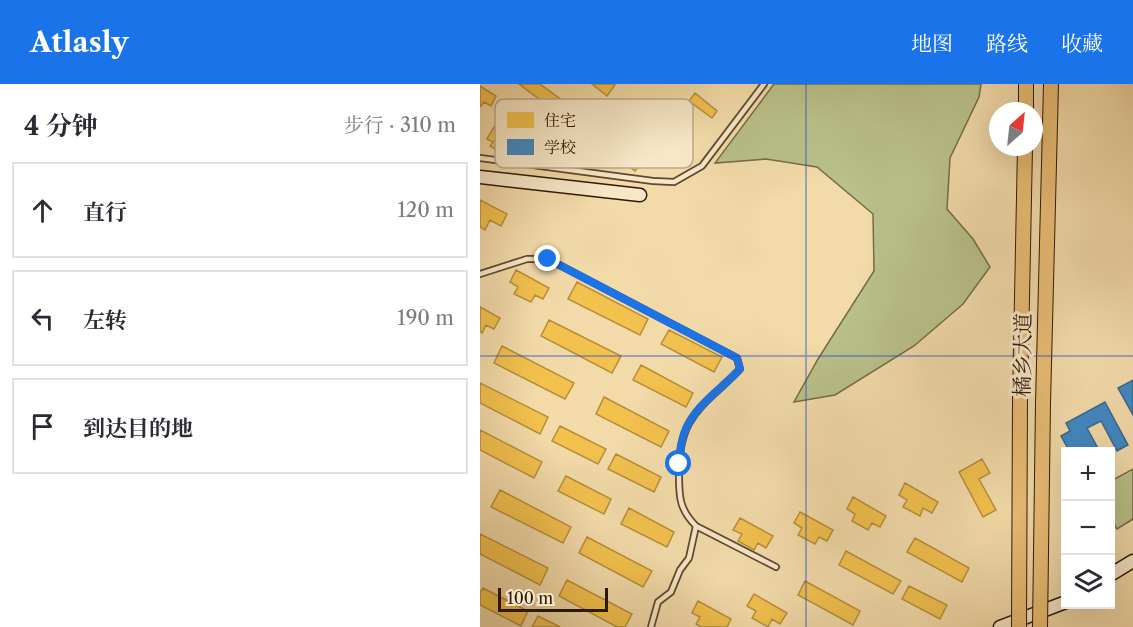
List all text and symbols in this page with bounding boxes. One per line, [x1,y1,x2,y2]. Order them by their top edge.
text: Atlasly [30,25,129,59]
text: 地图 [911,31,953,56]
text: 路线 [986,31,1028,56]
text: 收藏 [1061,31,1103,56]
legend [495,99,693,168]
north arrow [989,102,1043,156]
text: 4 分钟 [24,110,98,142]
text: 住宅 [544,110,576,130]
text: 步行 · 310 m [344,113,456,137]
text: 学校 [544,137,576,157]
icon: ahead [26,194,59,227]
text: 120 m [397,198,454,222]
text: 直行 [83,199,127,226]
route end [534,245,560,271]
icon: left [26,302,59,335]
text: 190 m [397,306,454,330]
text: 左转 [83,307,127,334]
street label: 橘乡大道 [1009,313,1036,397]
icon: arrive [26,410,59,443]
text: 到达目的地 [83,415,193,442]
map controls [1061,447,1115,609]
button: + [1061,447,1115,501]
route start [665,450,691,476]
button: − [1061,501,1115,555]
button: layers [1061,555,1115,609]
scale bar [498,585,608,612]
text: 100 m [507,588,553,608]

